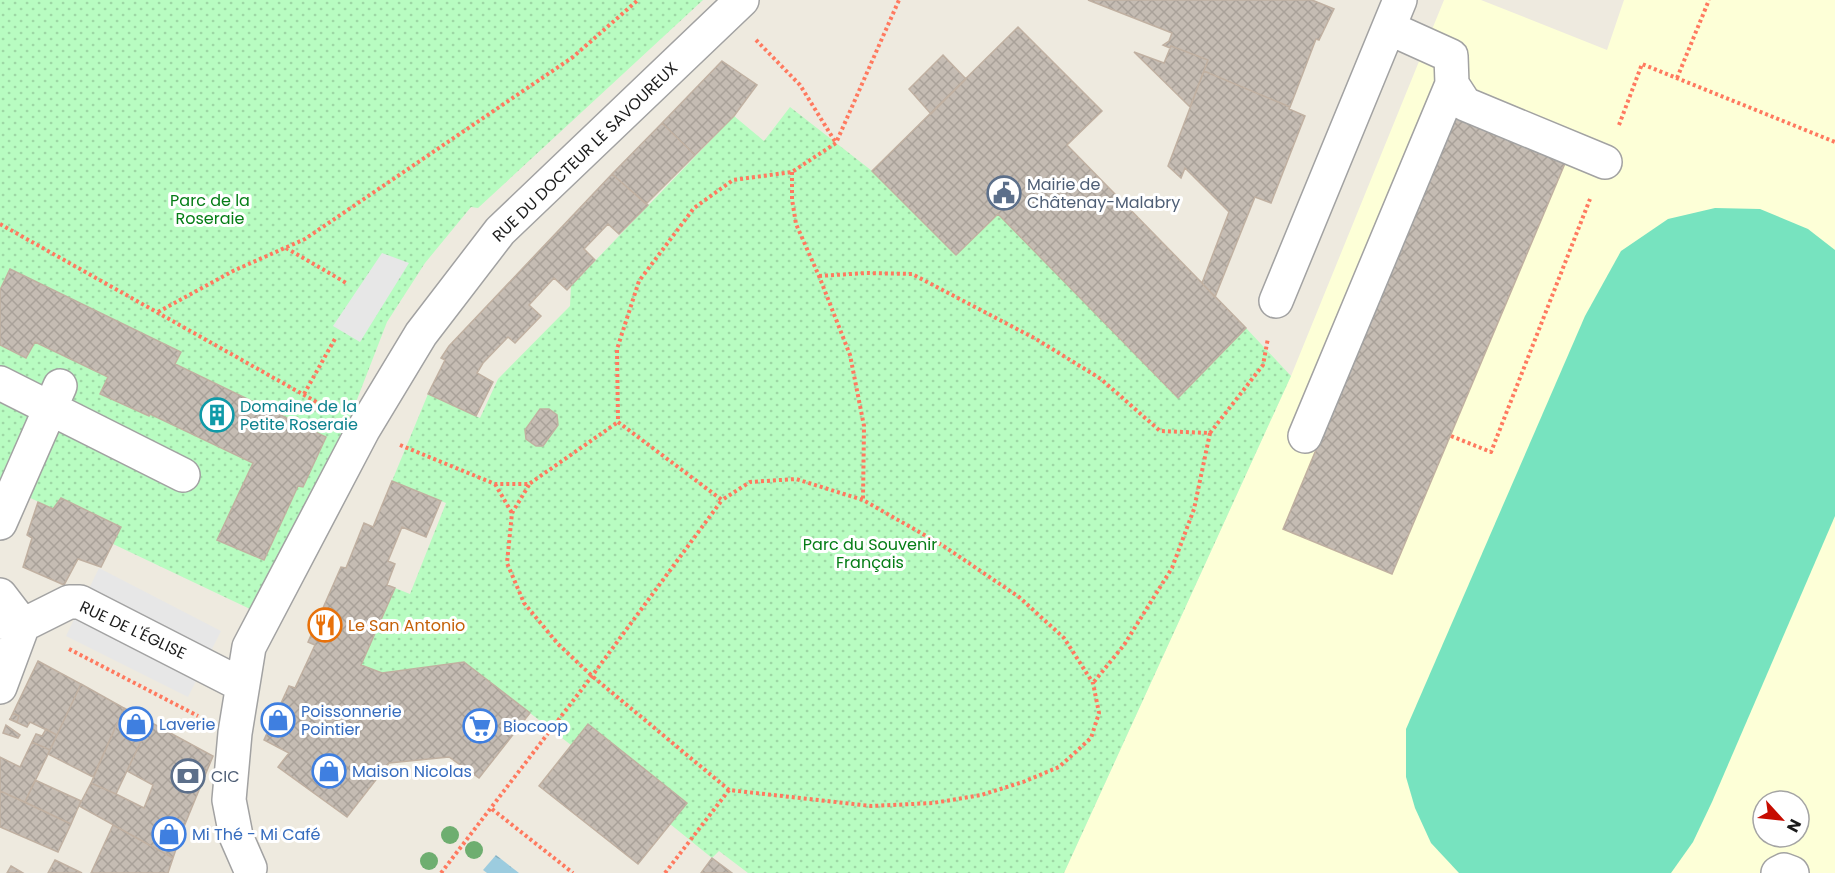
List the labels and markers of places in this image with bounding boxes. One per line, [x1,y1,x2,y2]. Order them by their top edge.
place label: Mairie de Châtenay-Malabry [1027,173,1180,214]
public building icon: Mairie de Châtenay-Malabry [986,175,1022,211]
place label: Domaine de la Petite Roseraie [240,395,358,436]
building icon: Domaine de la Petite Roseraie [199,397,235,433]
restaurant icon: Le San Antonio [307,607,343,643]
place label: Le San Antonio [348,614,465,637]
place label: Poissonnerie Pointier [301,700,402,741]
shop icon: Poissonnerie Pointier [260,702,296,738]
shop icon: Laverie [118,706,154,742]
supermarket icon: Biocoop [462,708,498,744]
place label: Laverie [159,713,216,736]
place label: Biocoop [503,715,568,738]
shop icon: Maison Nicolas [311,753,347,789]
bank icon: CIC [170,758,206,794]
place label: Maison Nicolas [352,760,472,783]
place label: CIC [211,765,240,788]
shop icon: Mi Thé - Mi Café [151,816,187,852]
place label: Mi Thé - Mi Café [192,823,321,846]

